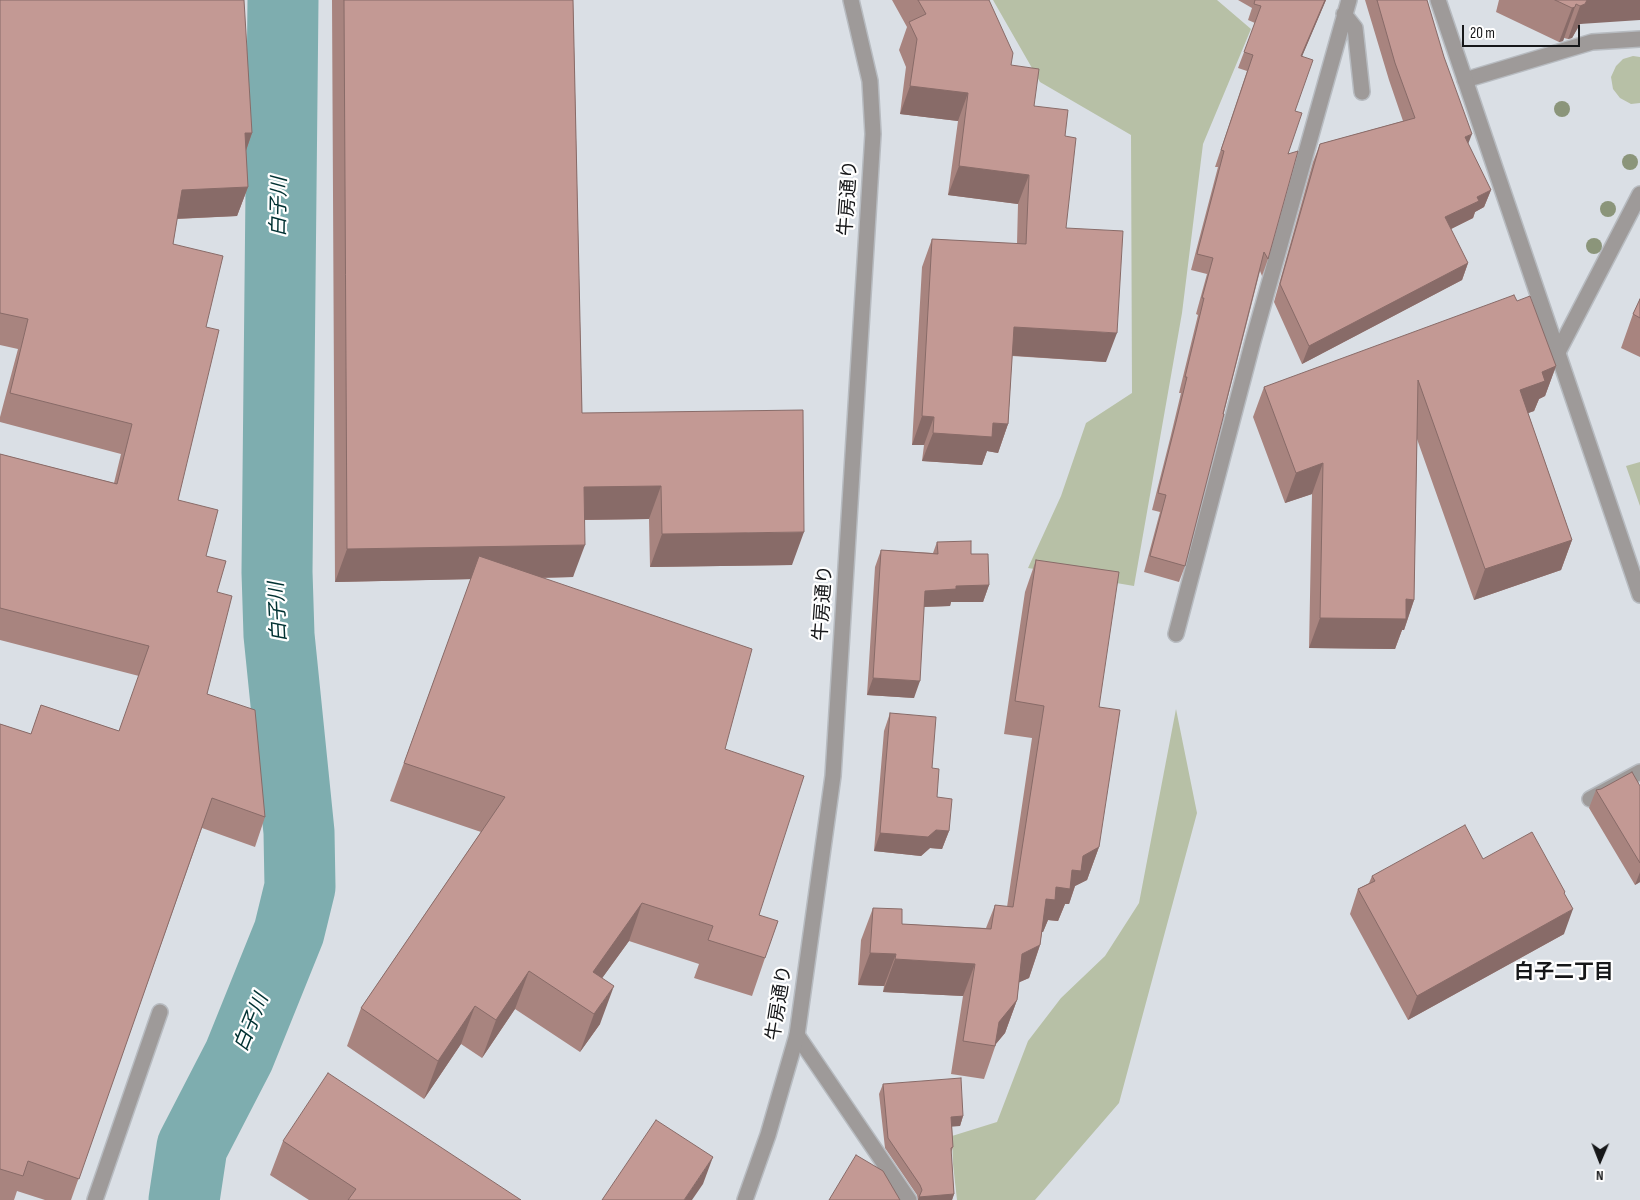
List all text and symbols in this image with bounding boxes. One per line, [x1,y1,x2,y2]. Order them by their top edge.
scale bar [1465,15,1582,47]
text: 20 m [1470,24,1495,43]
street label: 牛房通り [835,159,863,237]
water label: 白子川 [267,177,293,237]
street label: 牛房通り [810,564,838,642]
water label: 白子川 [265,581,293,643]
district label: 白子二丁目 [1514,961,1614,985]
street label: 牛房通り [763,964,797,1042]
water label: 白子川 [230,991,274,1055]
north arrow [1575,1135,1625,1185]
text: N [1596,1167,1604,1184]

